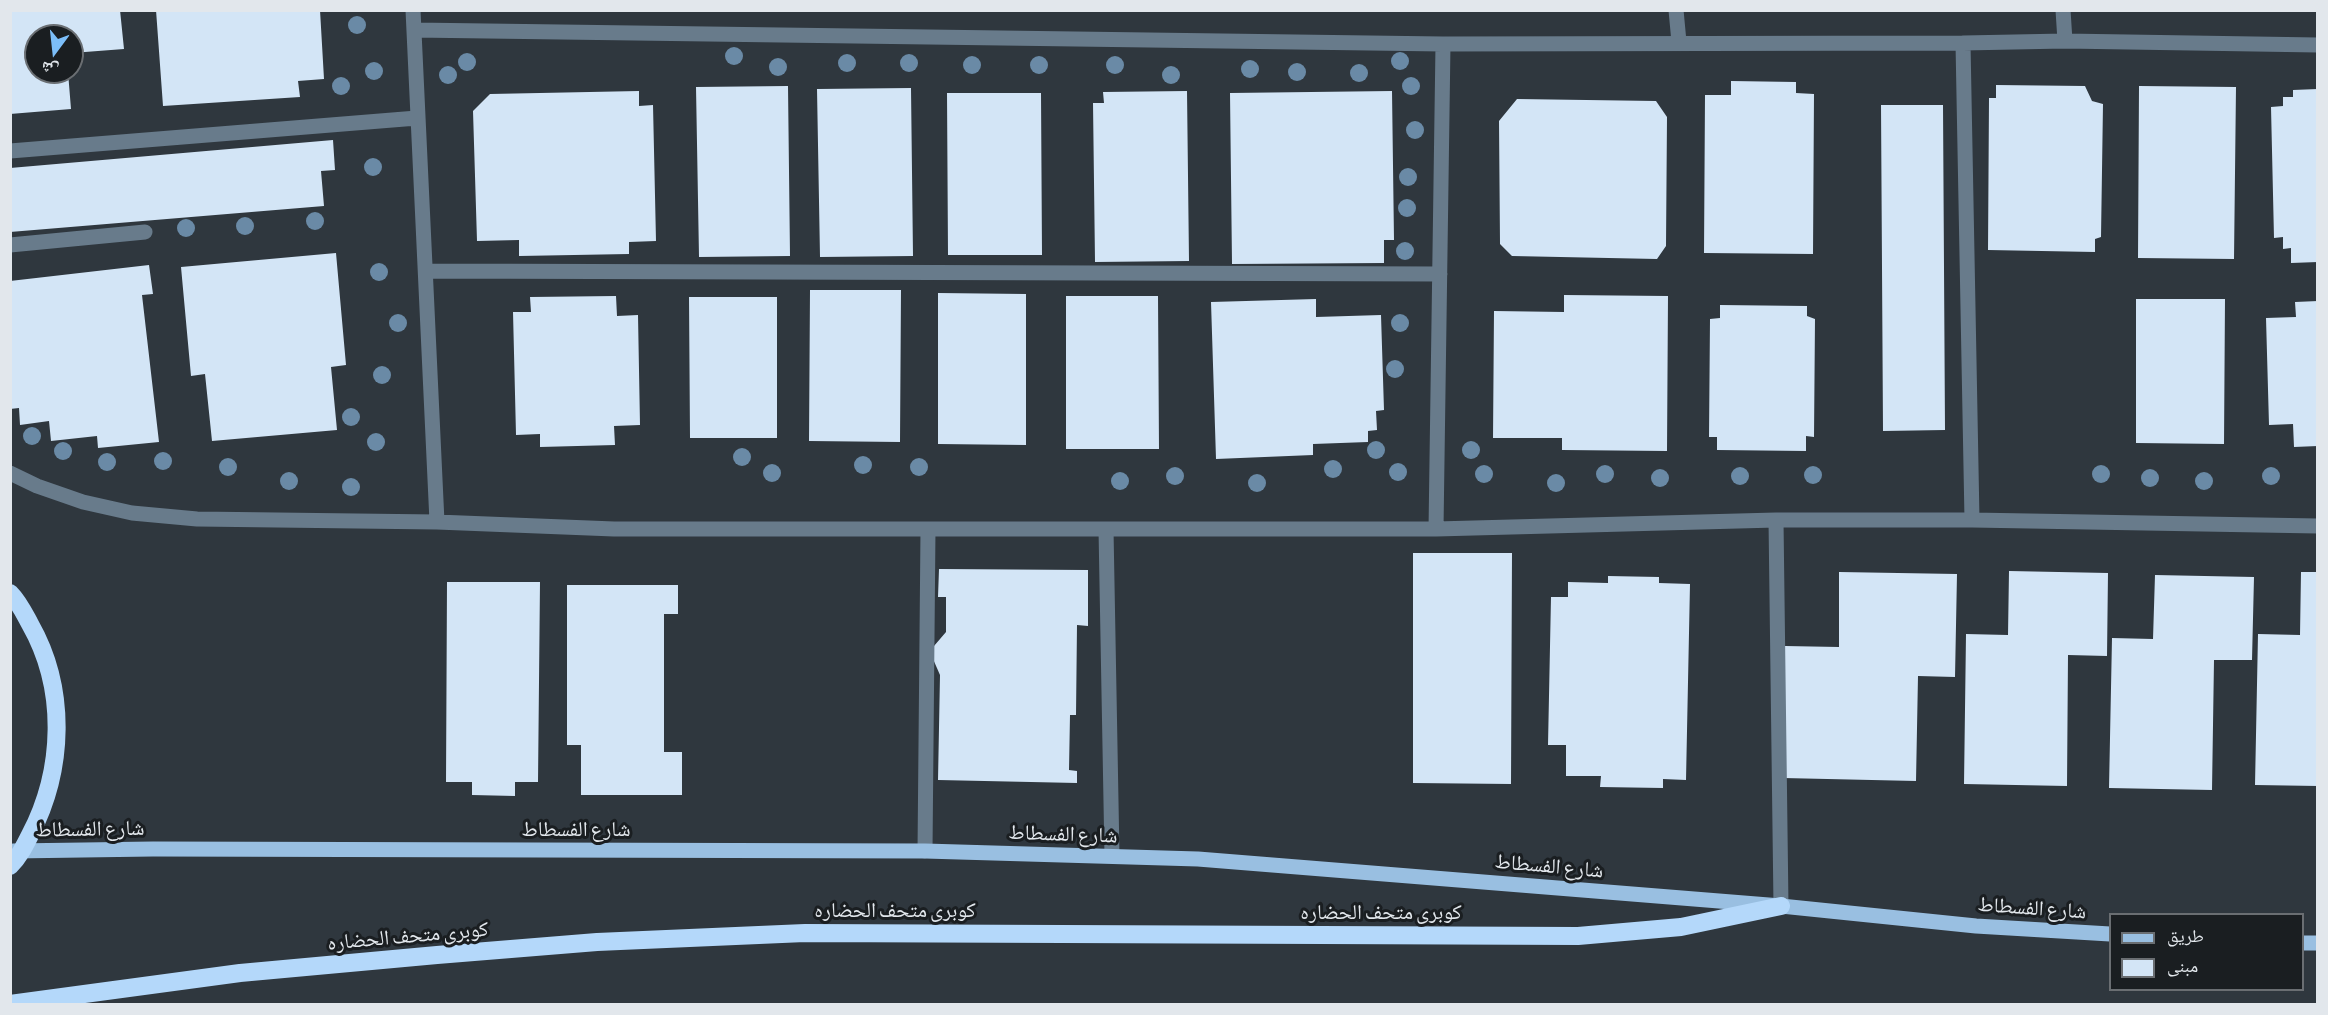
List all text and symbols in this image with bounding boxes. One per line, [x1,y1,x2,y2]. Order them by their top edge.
north arrow [24,24,84,84]
text: ش [39,59,60,80]
street label: شارع الفسطاط [35,815,145,843]
street label: شارع الفسطاط [522,816,630,842]
street label: شارع الفسطاط [1008,820,1118,848]
street label: شارع الفسطاط [1494,849,1604,883]
street label: شارع الفسطاط [1977,892,2087,924]
street label: كوبرى متحف الحضاره [814,897,976,923]
street label: كوبرى متحف الحضاره [1300,899,1462,925]
legend [2109,913,2304,991]
street label: كوبرى متحف الحضاره [326,916,490,956]
text: طريق [2167,925,2204,946]
text: مبنى [2167,955,2198,976]

